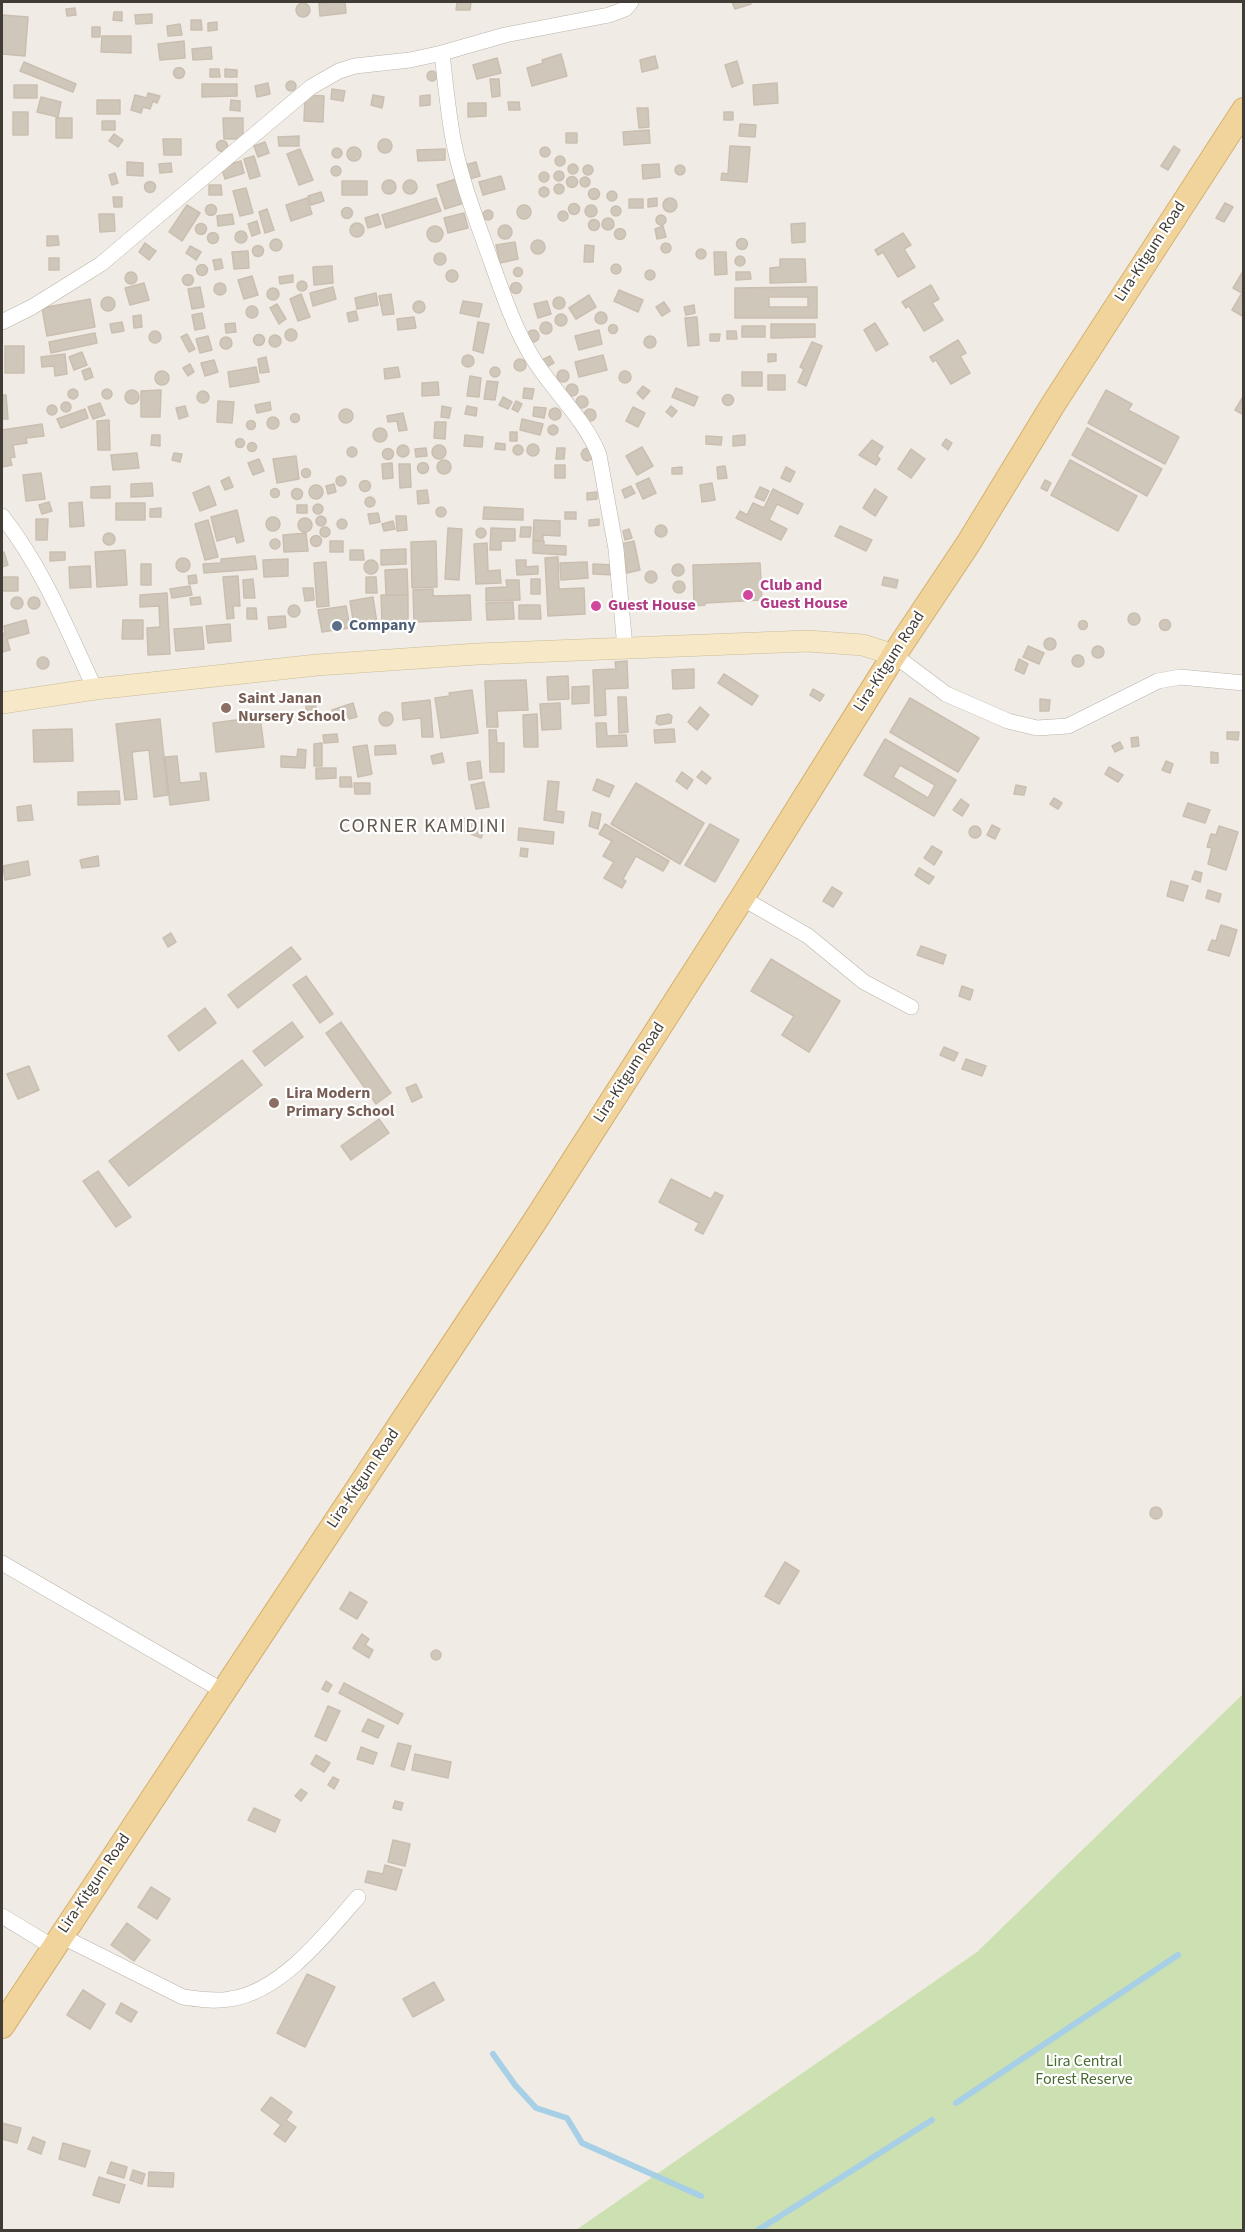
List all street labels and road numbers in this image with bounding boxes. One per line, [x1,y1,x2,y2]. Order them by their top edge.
street label: Lira-Kitgum Road [1111,198,1191,306]
street label: Lira-Kitgum Road [850,608,930,716]
street label: Lira-Kitgum Road [590,1019,670,1127]
street label: Lira-Kitgum Road [324,1426,404,1532]
street label: Lira-Kitgum Road [55,1831,135,1937]

